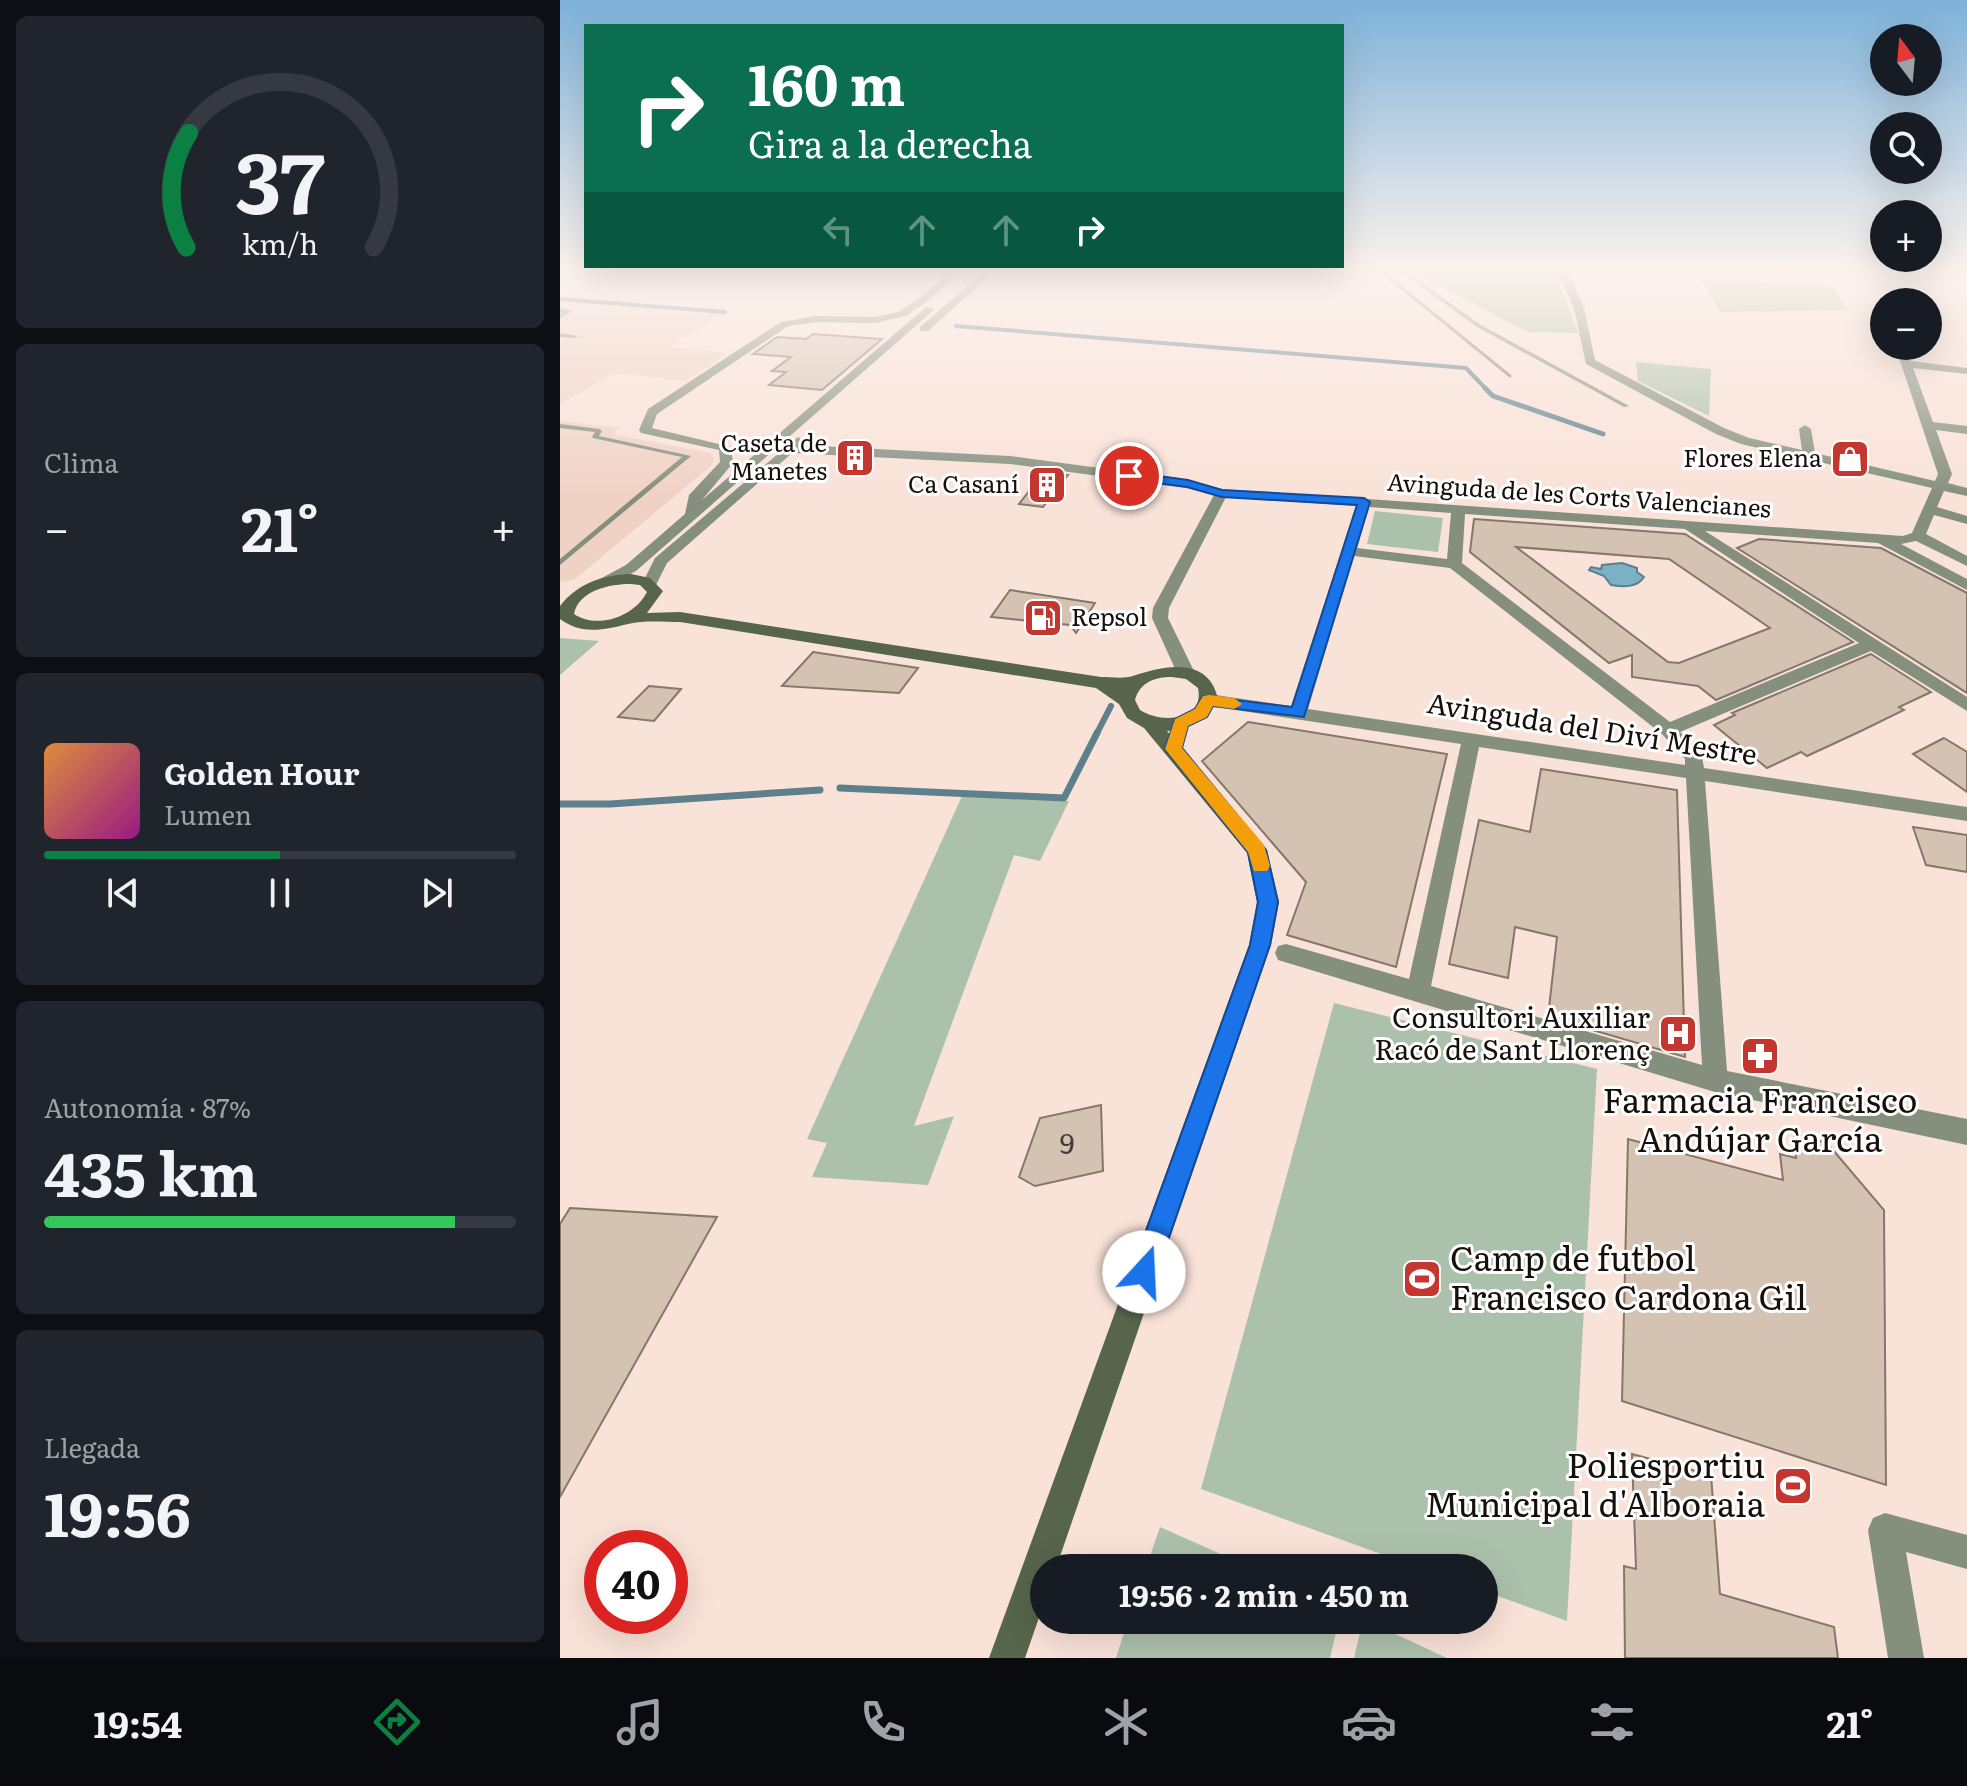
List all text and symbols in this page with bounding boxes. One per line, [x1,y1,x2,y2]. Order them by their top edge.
north arrow [1870,24,1942,96]
map controls [1870,24,1942,360]
text: 160 m [748,40,905,123]
icon: right [616,56,720,160]
button: search [1870,112,1942,184]
text: 37 [235,116,325,240]
text: Gira a la derecha [748,116,1032,169]
button: + [1870,200,1942,272]
icon: left [816,208,860,252]
icon: ahead [900,208,944,252]
icon: ahead [984,208,1028,252]
icon: right [1068,208,1112,252]
text: km/h [242,221,318,264]
button: − [1870,288,1942,360]
place label: Caseta de Manetes [721,424,827,487]
building icon: Caseta de Manetes [834,437,876,479]
shop icon: Flores Elena [1829,438,1871,480]
place label: Flores Elena [1683,439,1822,474]
text: Clima [44,442,119,481]
pin [1095,442,1163,510]
icon: arrive [1107,454,1151,498]
street label: Avinguda de les Corts Valencianes [1386,463,1772,524]
building icon: Ca Casaní [1026,464,1068,506]
place label: Ca Casaní [908,465,1019,500]
text: 21° [241,481,319,570]
text: − [44,493,70,559]
text: + [490,493,516,559]
fuel station icon: Repsol [1022,597,1064,639]
place label: Repsol [1071,598,1147,633]
street label: Avinguda del Diví Mestre [1424,680,1760,774]
text: Golden Hour [164,750,359,794]
text: Lumen [164,794,252,833]
icon: previous [101,871,145,915]
icon: pause [258,871,302,915]
icon: next [415,871,459,915]
place label: Consultori Auxiliar Racó de Sant Llorenç [1374,995,1651,1069]
hospital icon: Consultori Auxiliar Racó de Sant Llorenç [1657,1013,1699,1055]
pharmacy icon: Farmacia Francisco Andújar García [1739,1035,1781,1077]
place label: Farmacia Francisco Andújar García [1602,1073,1918,1162]
text: Autonomía · 87% [44,1087,251,1126]
house number: 9 [1060,1121,1074,1163]
text: 435 km [44,1126,258,1215]
position arrow [1102,1230,1186,1314]
place label: Camp de futbol Francisco Cardona Gil [1450,1231,1807,1320]
sports icon: Camp de futbol Francisco Cardona Gil [1401,1258,1443,1300]
text: Llegada [44,1427,140,1466]
place label: Poliesportiu Municipal d'Alboraia [1425,1438,1766,1527]
sports icon: Poliesportiu Municipal d'Alboraia [1772,1465,1814,1507]
text: 19:56 [44,1466,191,1555]
speed limit sign: 40 [584,1530,688,1634]
text: 19:56 · 2 min · 450 m [1119,1572,1409,1616]
icon: directions [369,1694,425,1750]
icon: music [612,1694,668,1750]
icon: phone [855,1694,911,1750]
icon: climate [1098,1694,1154,1750]
icon: car [1341,1694,1397,1750]
icon: filters [1584,1694,1640,1750]
text: 19:54 [93,1696,182,1749]
text: 21° [1827,1696,1874,1749]

